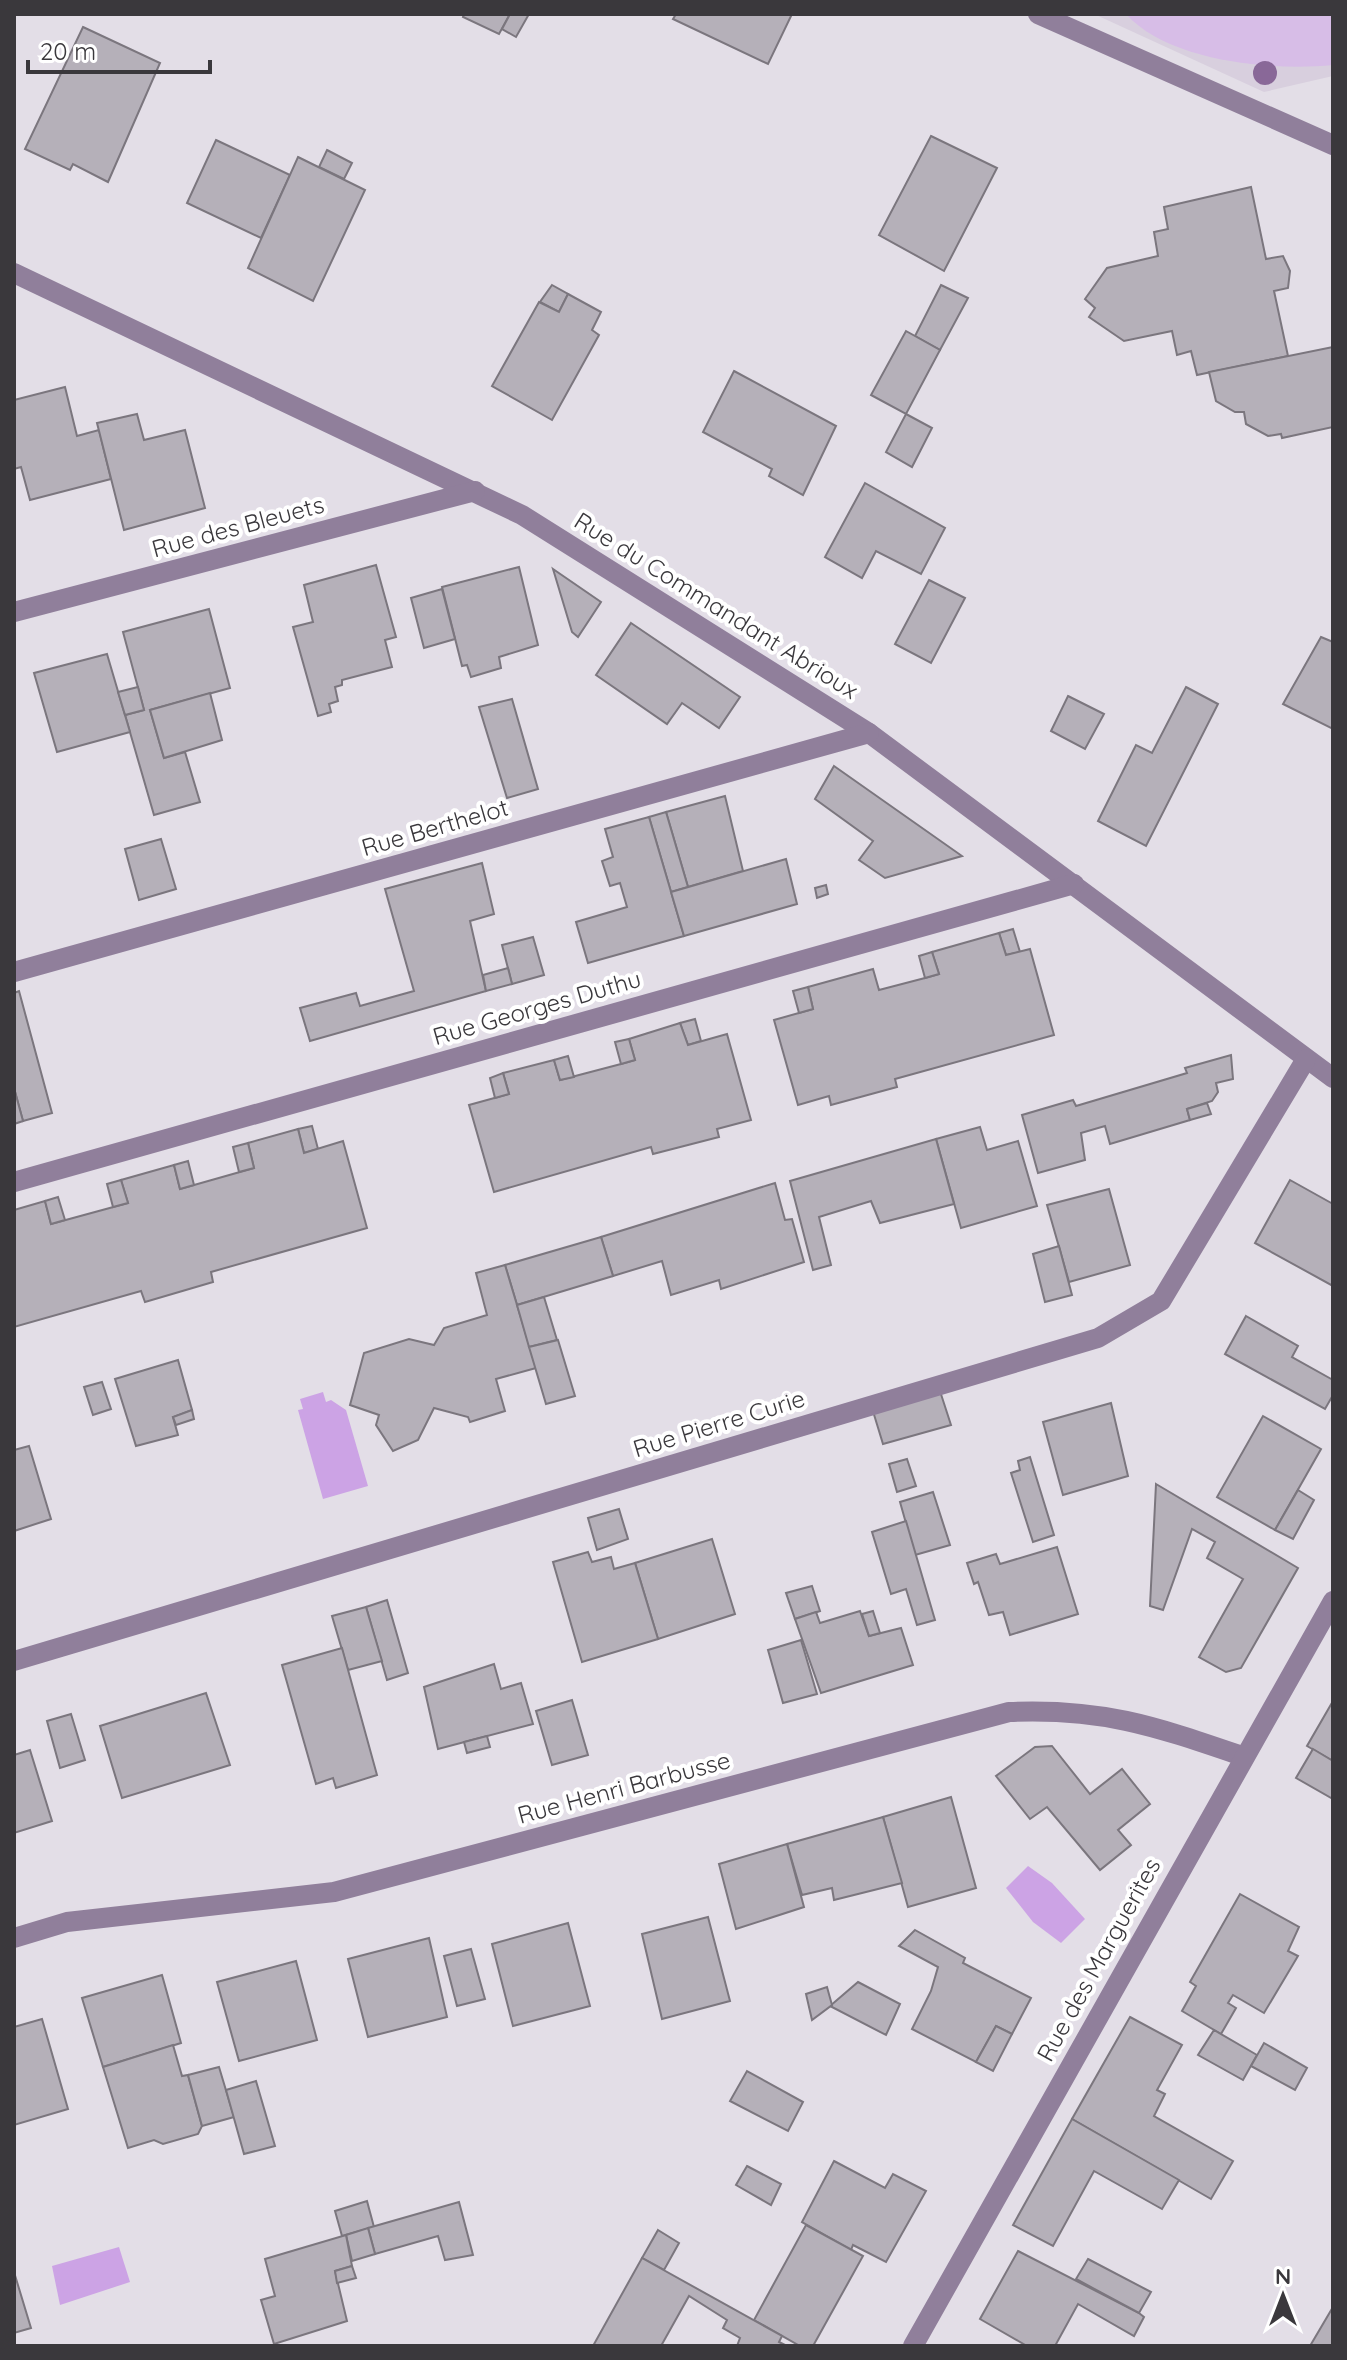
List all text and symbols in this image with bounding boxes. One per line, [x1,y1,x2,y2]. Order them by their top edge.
scale bar [28,24,210,74]
text: 20 m [40,36,96,66]
street label: Rue des Bleuets [148,489,327,563]
street label: Rue du Commandant Abrioux [569,505,864,705]
street label: Rue Berthelot [358,792,512,862]
street label: Rue Georges Duthu [429,963,644,1051]
street label: Rue Pierre Curie [629,1383,808,1463]
street label: Rue Henri Barbusse [514,1744,733,1830]
street label: Rue des Marguerites [1030,1853,1167,2066]
north arrow [1243,2256,1323,2336]
text: N [1275,2262,1291,2290]

